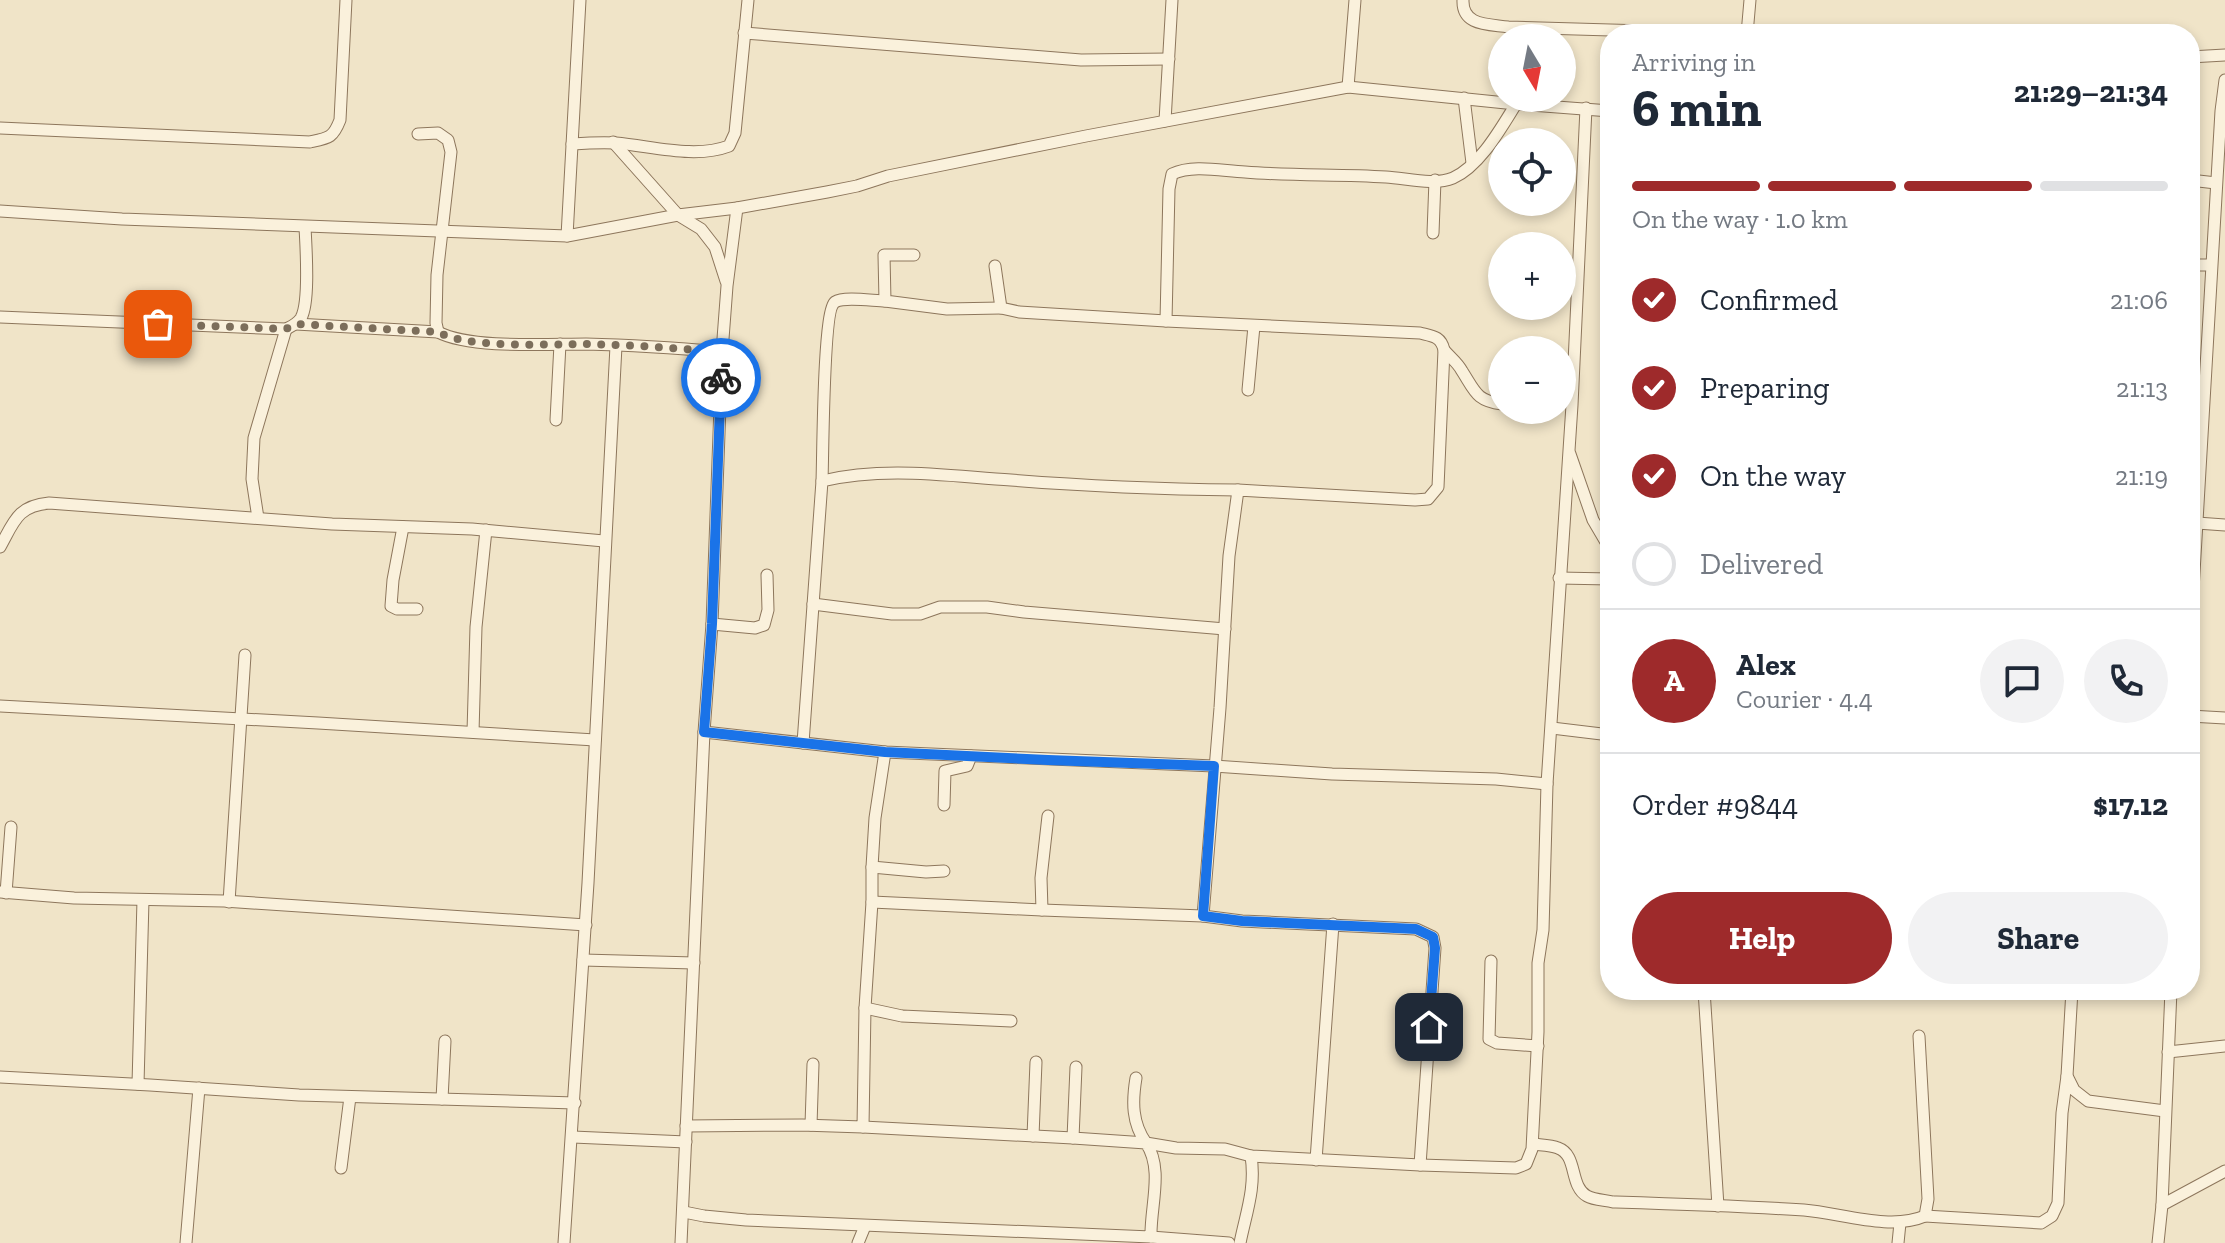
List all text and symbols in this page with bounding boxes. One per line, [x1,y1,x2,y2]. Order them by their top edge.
north arrow [1488,24,1576,112]
map controls [1488,24,1576,424]
text: Arriving in [1632,46,1755,78]
text: 21:29–21:34 [2014,74,2168,110]
text: 6 min [1632,77,1762,139]
button: locate [1488,128,1576,216]
text: On the way · 1.0 km [1632,203,1848,235]
button: + [1488,232,1576,320]
icon: check [1632,278,1676,322]
text: Confirmed [1700,282,1838,318]
text: 21:06 [2110,284,2168,316]
pin [124,290,192,358]
icon: bag [136,302,180,346]
button: − [1488,336,1576,424]
courier [681,338,761,418]
icon: bike [699,356,743,400]
icon: check [1632,366,1676,410]
text: Preparing [1700,370,1830,406]
text: 21:13 [2116,372,2168,404]
icon: check [1632,454,1676,498]
text: On the way [1700,458,1846,494]
text: 21:19 [2115,460,2168,492]
text: Delivered [1700,546,1823,582]
button: chat [1980,639,2064,723]
button: phone [2084,639,2168,723]
text: Alex [1736,647,1796,683]
text: A [1664,663,1684,699]
text: Courier · 4.4 [1736,683,1873,715]
text: Order #9844 [1632,787,1798,823]
text: $17.12 [2093,787,2168,823]
button: Help [1632,892,1892,984]
button: Share [1908,892,2168,984]
pin [1395,993,1463,1061]
icon: home [1407,1005,1451,1049]

